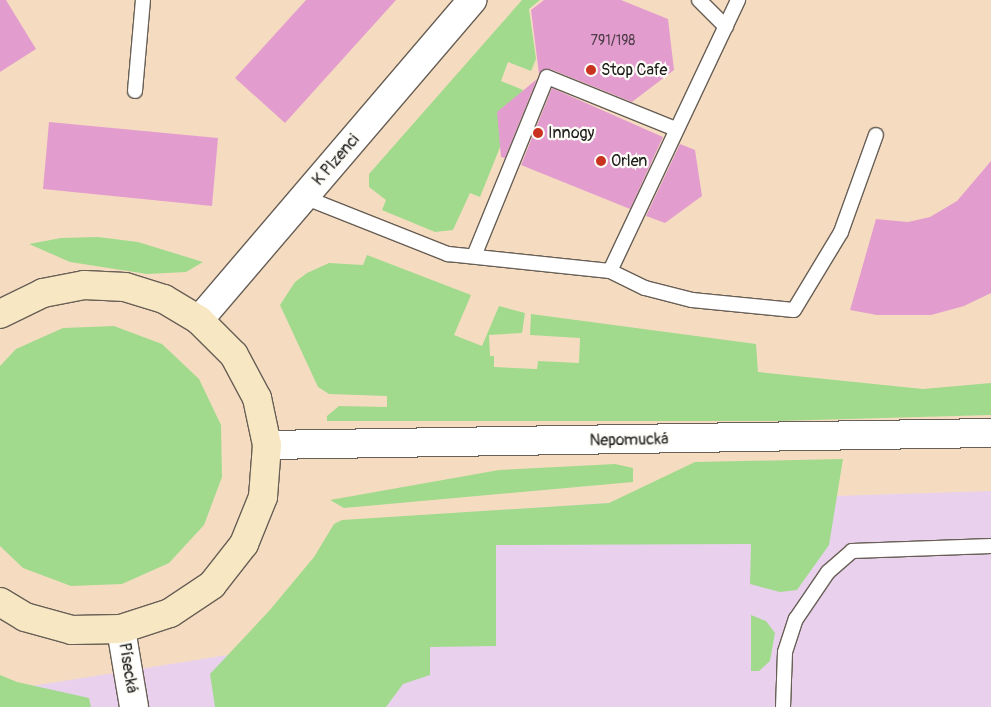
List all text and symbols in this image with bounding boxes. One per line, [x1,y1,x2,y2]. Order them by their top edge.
house number: 791/198 [591,33,635,49]
place label: Stop Cafe [601,60,667,80]
marker: Stop Cafe [585,64,597,76]
place label: Innogy [548,123,594,143]
marker: Innogy [532,127,544,139]
street label: K Plzenci [309,130,363,190]
place label: Orlen [611,151,647,171]
marker: Orlen [595,155,607,167]
street label: Nepomucká [589,430,669,450]
street label: Písecká [115,641,141,695]

